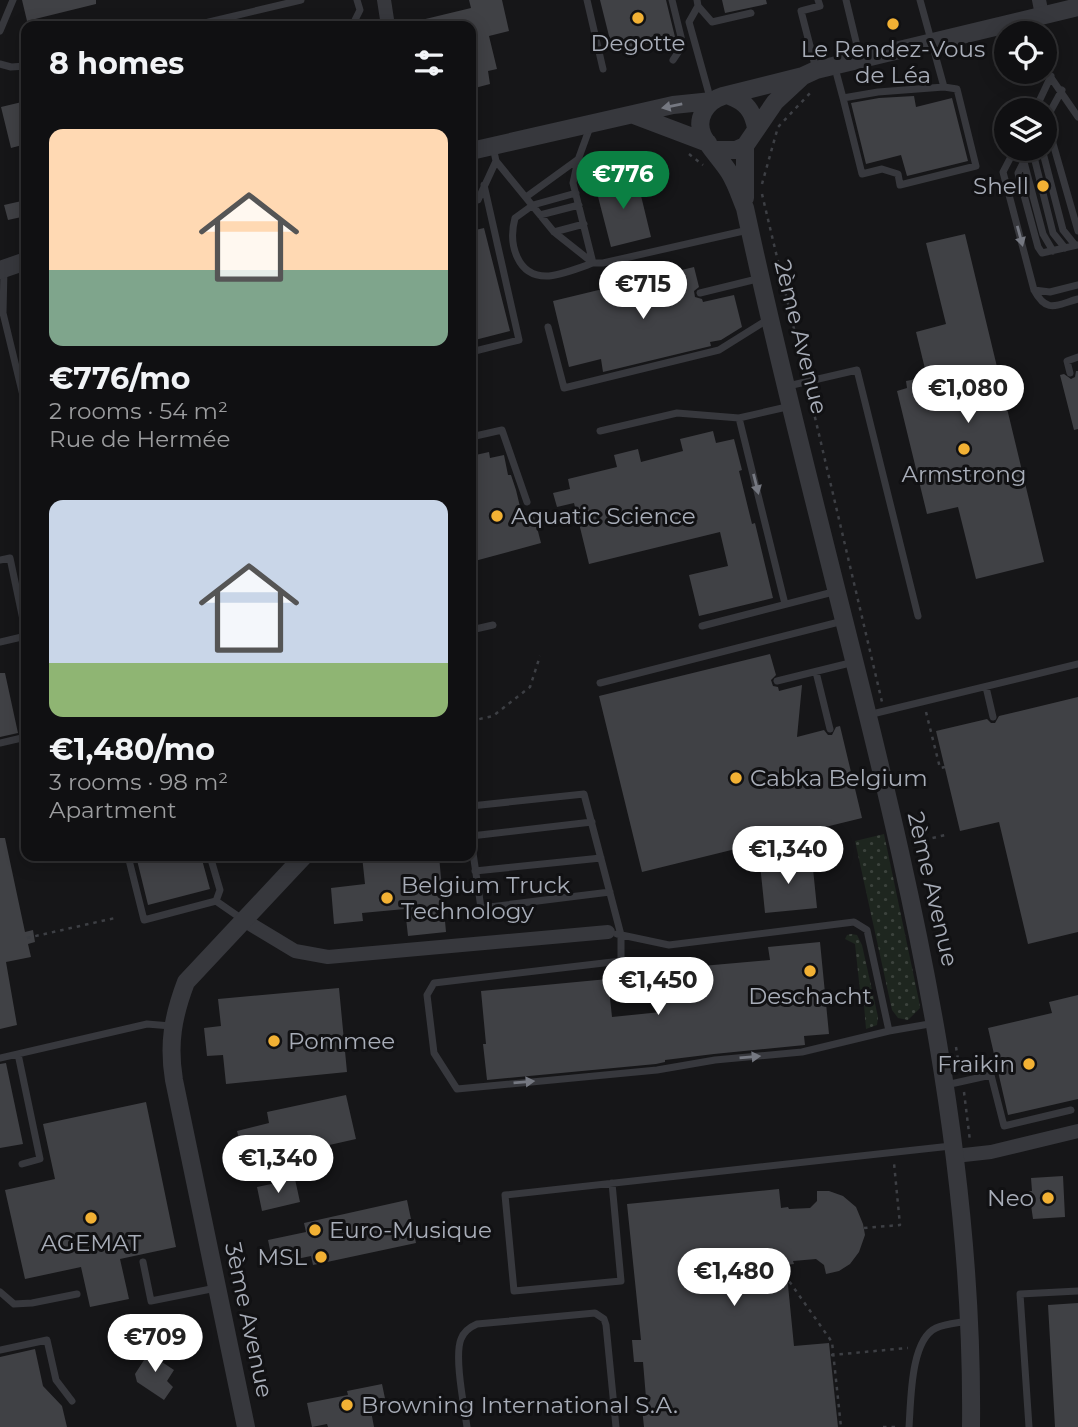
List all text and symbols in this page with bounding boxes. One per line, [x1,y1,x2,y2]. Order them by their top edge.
marker: Degotte [630,10,646,26]
marker: Le Rendez-Vous de Léa [885,16,901,32]
map controls [994,21,1057,161]
button: locate [994,21,1057,84]
place label: Degotte [591,29,685,57]
place label: Le Rendez-Vous de Léa [801,35,985,89]
icon: filters [410,44,448,82]
text: 8 homes [49,45,184,82]
button: layers [994,98,1057,161]
one-way arrow [661,100,683,111]
pin: €776 [582,152,664,211]
text: €776 [592,160,654,188]
place label: Shell [973,172,1029,200]
icon: home [186,174,312,300]
marker: Shell [1035,178,1051,194]
one-way arrow [1015,226,1026,248]
street label: 2ème Avenue [768,257,834,417]
pin: €715 [602,262,684,321]
text: €715 [615,270,671,298]
text: €776/mo [49,360,190,397]
pin: €1,080 [911,366,1025,425]
text: €1,080 [928,374,1008,402]
text: 2 rooms · 54 m² [49,397,228,425]
text: Rue de Hermée [49,425,230,453]
marker: Armstrong [956,441,972,457]
place label: Armstrong [901,460,1027,488]
one-way arrow [751,474,762,496]
place label: Aquatic Science [511,502,696,530]
marker: Aquatic Science [489,508,505,524]
icon: home [186,545,312,671]
text: €1,480/mo [49,731,215,768]
place label: Cabka Belgium [750,764,928,792]
text: 3 rooms · 98 m² [49,768,228,796]
marker: Cabka Belgium [728,770,744,786]
text: Apartment [49,796,177,824]
street label: 2ème Avenue [902,809,964,969]
pin: €1,340 [731,826,845,886]
text: €1,340 [748,835,828,863]
place label: Belgium Truck Technology [401,871,571,925]
marker: Belgium Truck Technology [379,890,395,906]
pin: €1,450 [601,958,715,1017]
marker: Deschacht [802,963,818,979]
text: €1,450 [618,966,698,994]
place label: Deschacht [748,982,872,1010]
place label: Pommee [288,1027,395,1055]
marker: Pommee [266,1033,282,1049]
place label: Fraikin [937,1050,1015,1078]
one-way arrow [740,1051,762,1062]
marker: Fraikin [1021,1056,1037,1072]
one-way arrow [514,1077,536,1088]
pin: €1,340 [221,1136,335,1195]
text: €1,340 [238,1144,318,1172]
place label: Neo [987,1184,1034,1212]
marker: Neo [1040,1190,1056,1206]
marker: AGEMAT [83,1210,99,1226]
place label: Euro-Musique [329,1216,492,1244]
marker: Euro-Musique [307,1222,323,1238]
place label: AGEMAT [41,1229,142,1257]
street label: 3ème Avenue [219,1240,279,1400]
place label: MSL [257,1243,307,1271]
pin: €1,480 [677,1248,791,1308]
marker: MSL [313,1249,329,1265]
text: €1,480 [694,1257,774,1285]
pin: €709 [114,1314,196,1374]
text: €709 [124,1323,186,1351]
place label: Browning International S.A. [361,1391,678,1419]
marker: Browning International S.A. [339,1397,355,1413]

